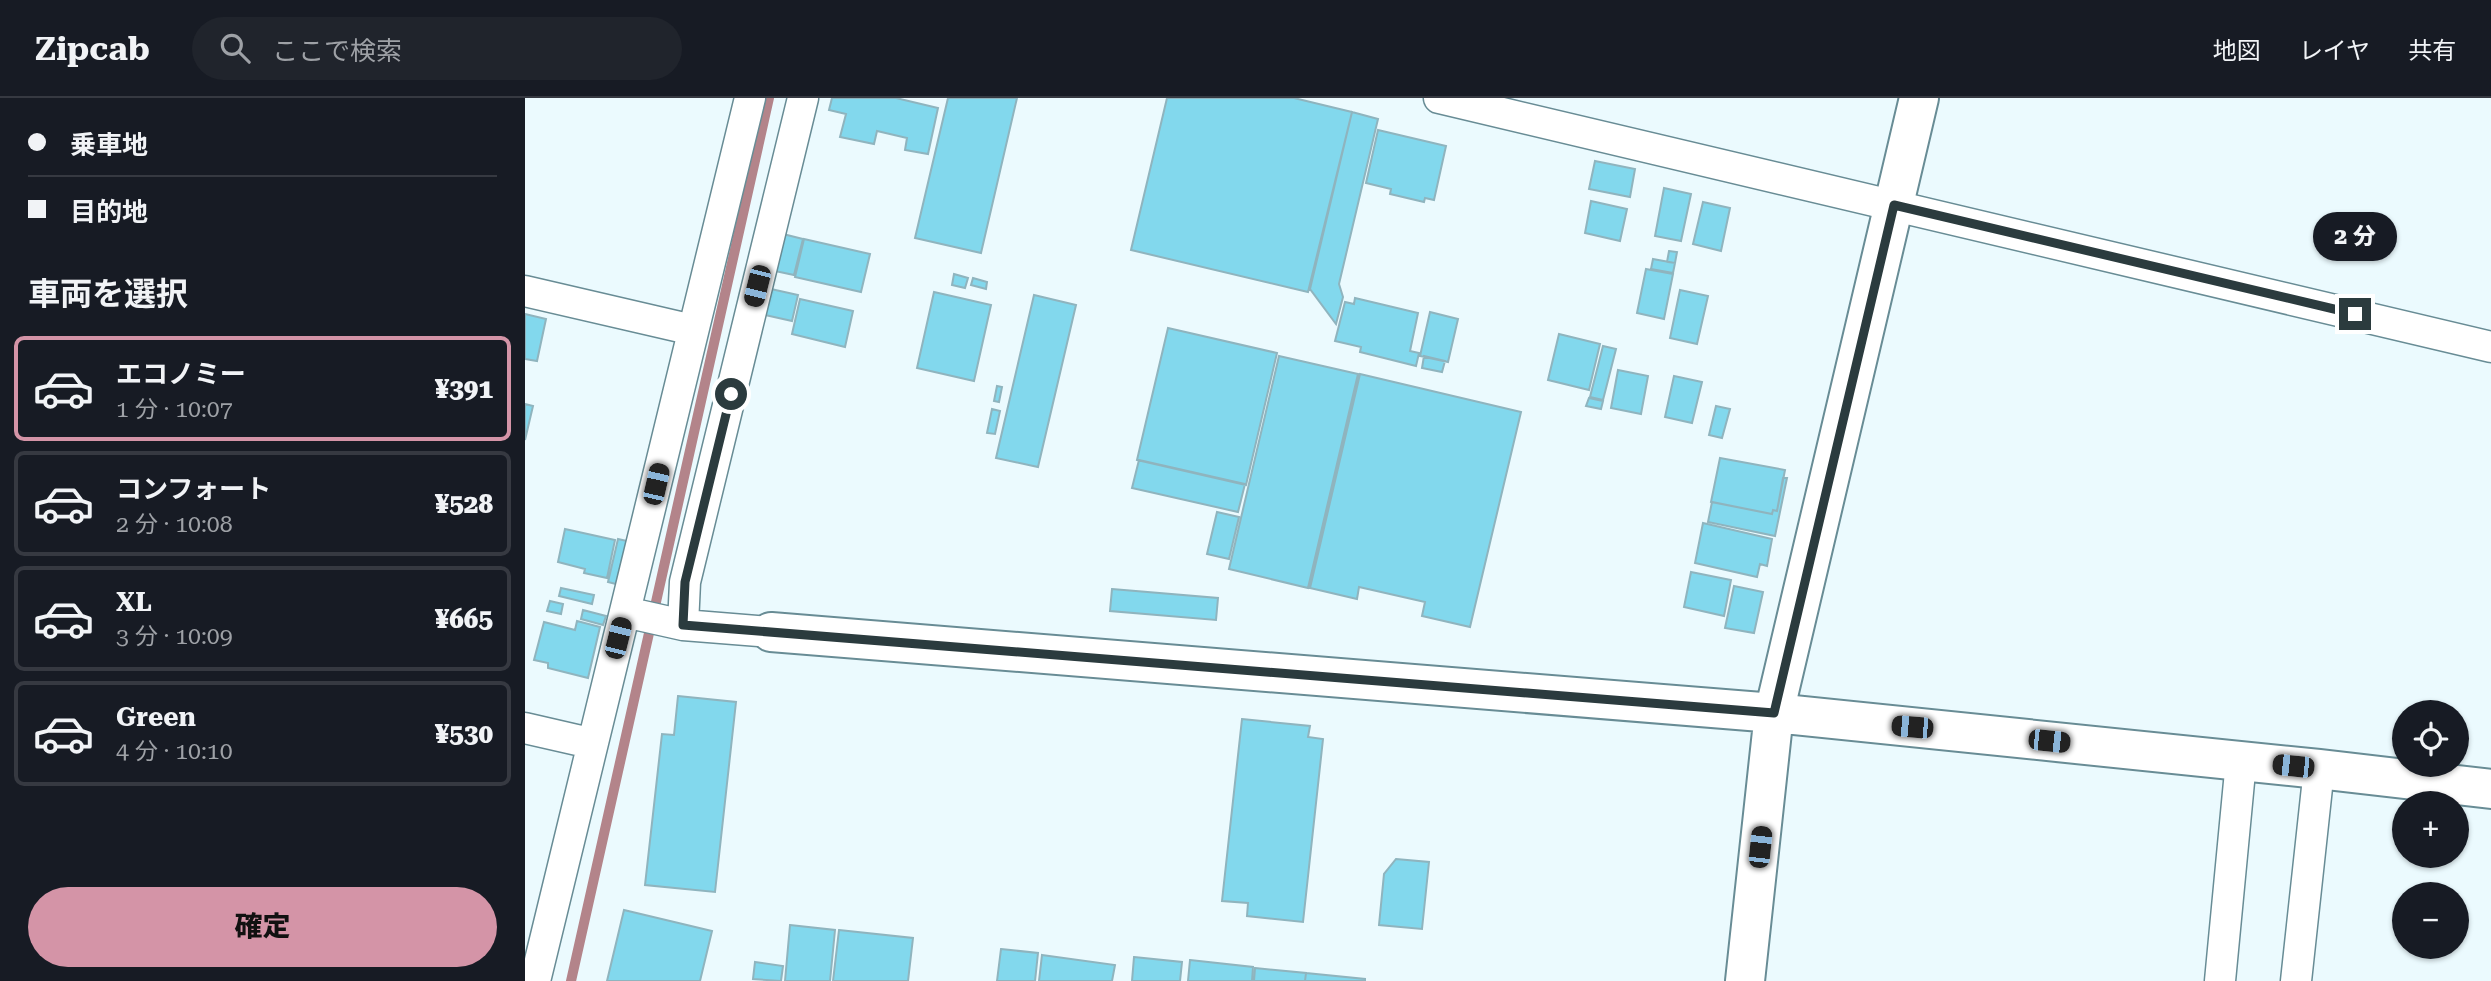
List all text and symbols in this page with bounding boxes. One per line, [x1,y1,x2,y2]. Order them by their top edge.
search box [192,17,682,80]
text: Zipcab [35,29,150,68]
icon: search [216,29,254,67]
text: ここで検索 [272,36,402,66]
text: 地図 [2213,37,2261,65]
text: レイヤ [2299,37,2370,65]
text: 共有 [2408,37,2456,65]
text: 乗車地 [70,130,148,160]
text: 目的地 [70,197,148,227]
callout: 2 分 [2313,212,2397,262]
text: 2 分 [2334,223,2376,250]
car [742,263,773,309]
text: 車両を選択 [28,275,188,313]
route end [2339,298,2371,330]
icon: car [32,357,95,420]
text: エコノミー [116,359,246,389]
text: ¥391 [435,374,493,404]
route start [715,378,747,410]
text: 1 分 · 10:07 [116,396,233,423]
car [642,461,671,507]
icon: car [32,472,95,535]
text: コンフォート [116,474,271,504]
text: ¥528 [435,489,493,519]
text: 2 分 · 10:08 [116,511,233,538]
icon: car [32,587,95,650]
text: XL [116,587,152,617]
text: ¥665 [435,604,493,634]
car [603,615,634,661]
text: 3 分 · 10:09 [116,623,233,650]
map controls [2392,700,2469,959]
button: locate [2392,700,2469,777]
icon: car [32,702,95,765]
text: Green [116,702,196,732]
car [1891,715,1934,739]
text: ¥530 [435,719,493,749]
car [2028,728,2071,754]
text: 4 分 · 10:10 [116,738,233,765]
car [2272,753,2315,779]
button: + [2392,791,2469,868]
car [1748,825,1773,869]
button: − [2392,882,2469,959]
button: 確定 [28,887,497,967]

